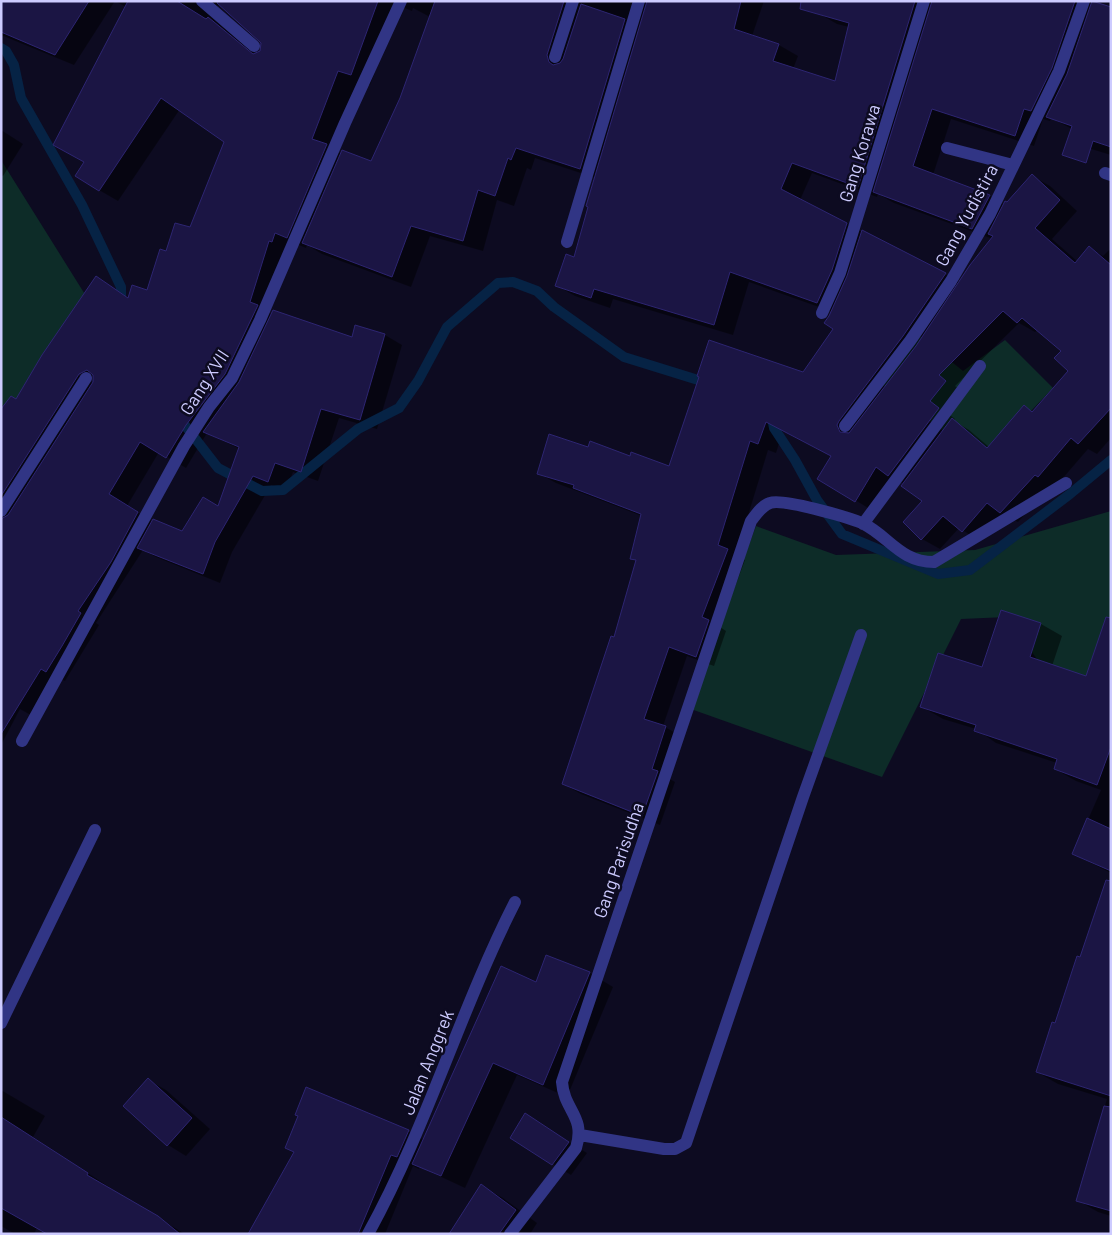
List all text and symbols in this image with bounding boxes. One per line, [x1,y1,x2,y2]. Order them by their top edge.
street label: Gang Korawa [834,101,884,205]
street label: Gang Yudistira [930,160,1002,270]
street label: Gang XVII [175,345,233,419]
street label: Gang Parisudha [588,799,648,921]
street label: Jalan Anggrek [396,1006,458,1118]

